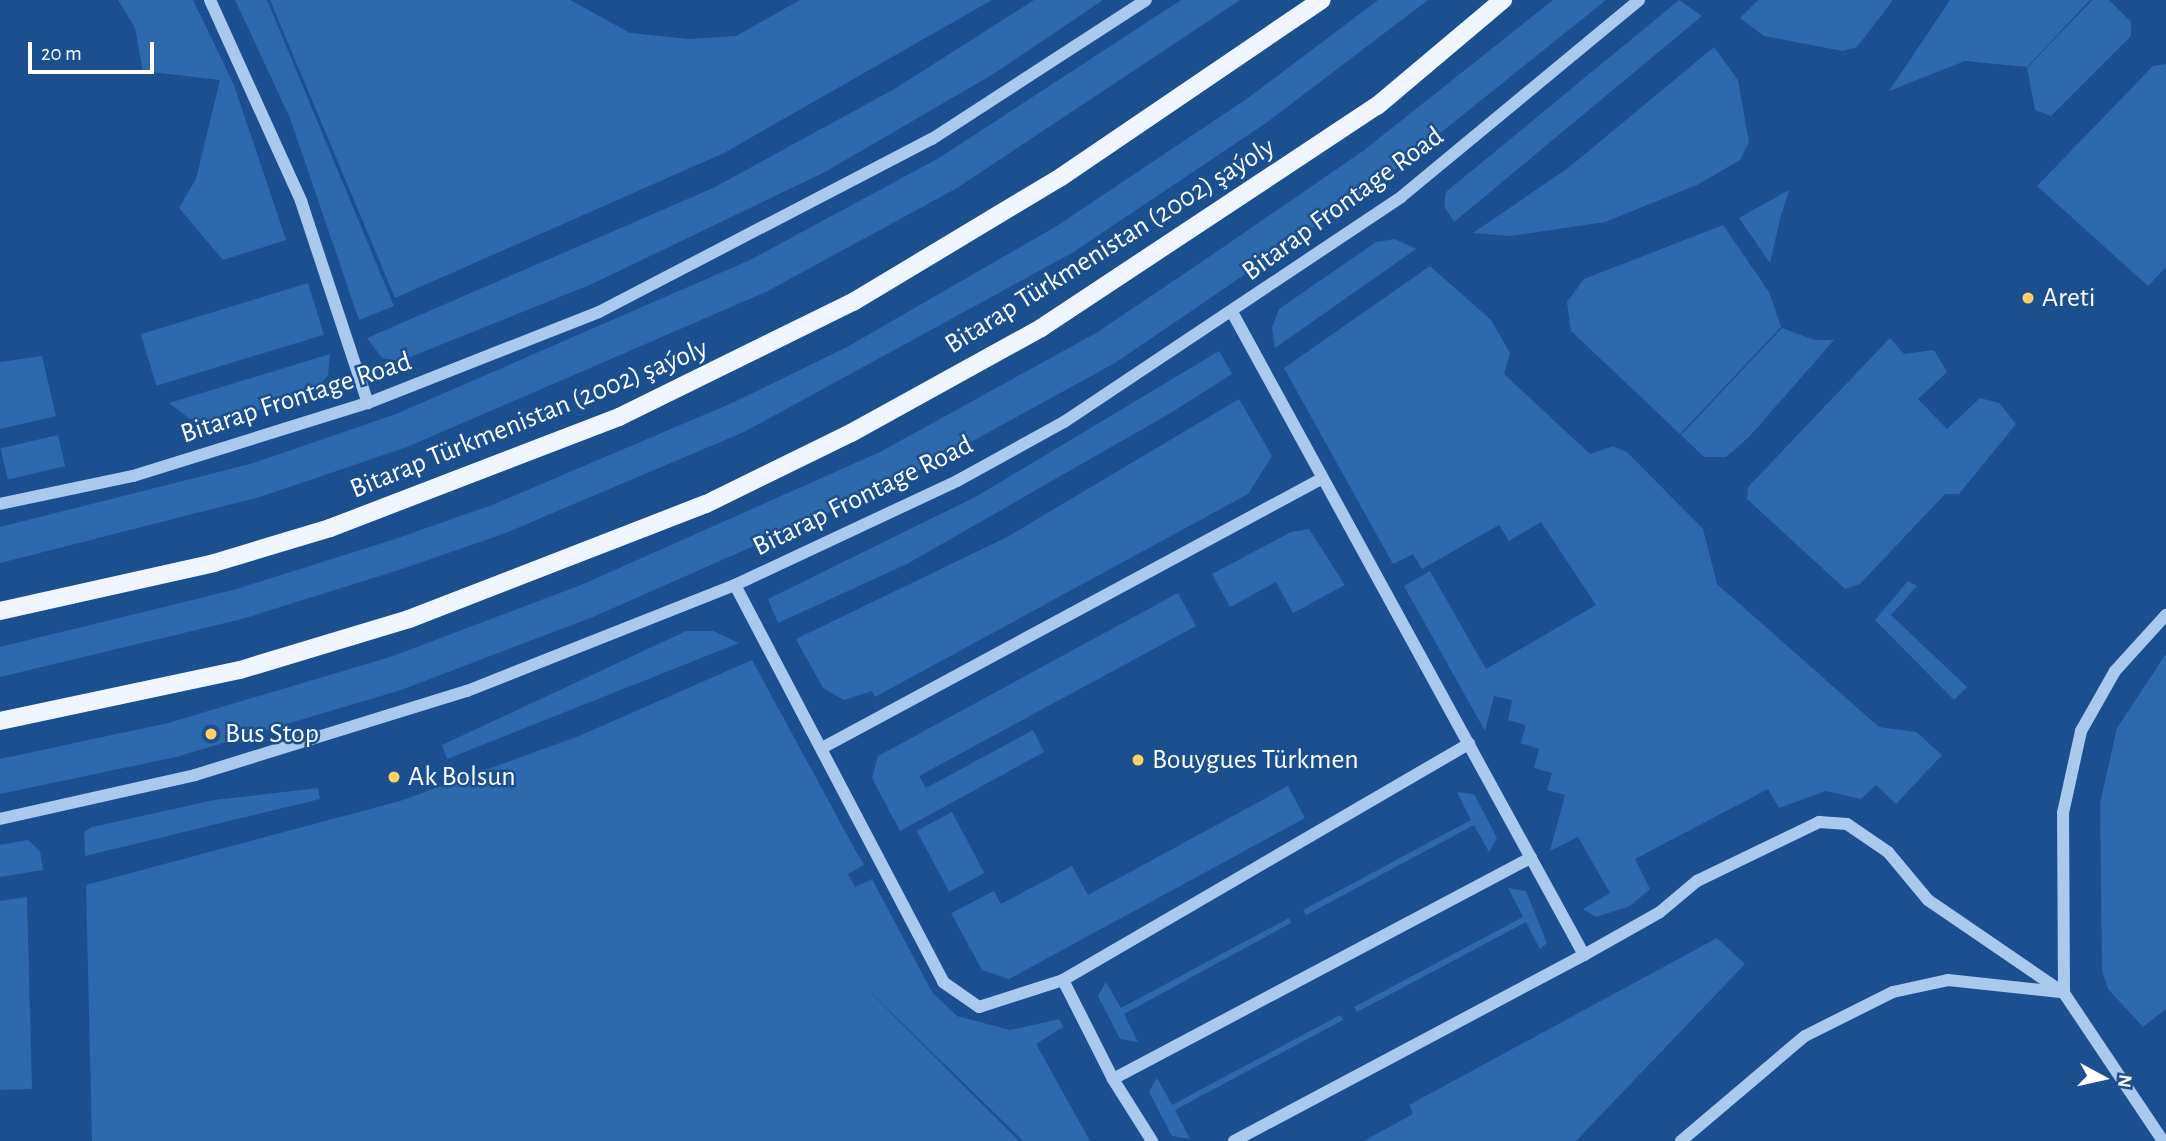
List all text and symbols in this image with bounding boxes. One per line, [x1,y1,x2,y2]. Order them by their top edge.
scale bar [32,28,158,72]
text: 20 m [41,43,82,64]
street label: Bitarap Frontage Road [1236,120,1450,288]
street label: Bitarap Türkmenistan (2002) şaýoly [939,130,1281,362]
place label: Areti [2042,281,2096,315]
marker: Areti [2020,290,2036,306]
street label: Bitarap Türkmenistan (2002) şaýoly [345,332,713,506]
street label: Bitarap Frontage Road [176,345,416,451]
street label: Bitarap Frontage Road [747,428,979,564]
place label: Bus Stop [225,717,319,751]
marker: Bus Stop [203,726,219,742]
place label: Bouygues Türkmen [1152,743,1359,777]
marker: Bouygues Türkmen [1130,752,1146,768]
place label: Ak Bolsun [408,760,516,794]
marker: Ak Bolsun [386,769,402,785]
north arrow [2068,1043,2138,1113]
text: N [2114,1073,2135,1089]

